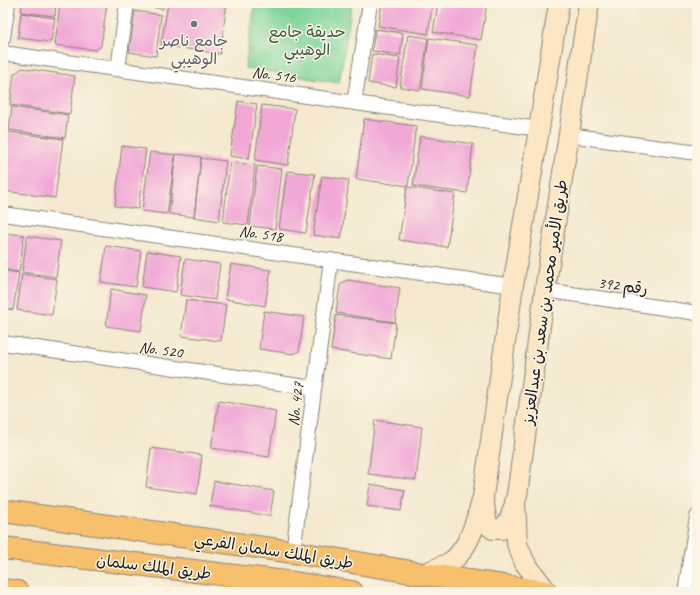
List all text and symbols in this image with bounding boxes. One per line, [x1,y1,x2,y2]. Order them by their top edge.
marker: جامع ناصر الوهيبي [189,19,199,29]
park label: حديقة جامع الوهيبي [268,22,346,64]
place label: جامع ناصر الوهيبي [158,31,228,73]
street label: No. 516 [251,62,298,88]
street label: طريق الأمير محمد بن سعد بن عبدالعزيز [517,178,572,428]
street label: No. 518 [238,221,286,247]
street label: رقم 392 [596,273,649,301]
street label: No. 520 [138,337,186,363]
street label: No. 427 [283,380,309,427]
street label: طريق الملك سلمان الفرعي [192,529,355,577]
street label: طريق الملك سلمان [95,550,213,584]

